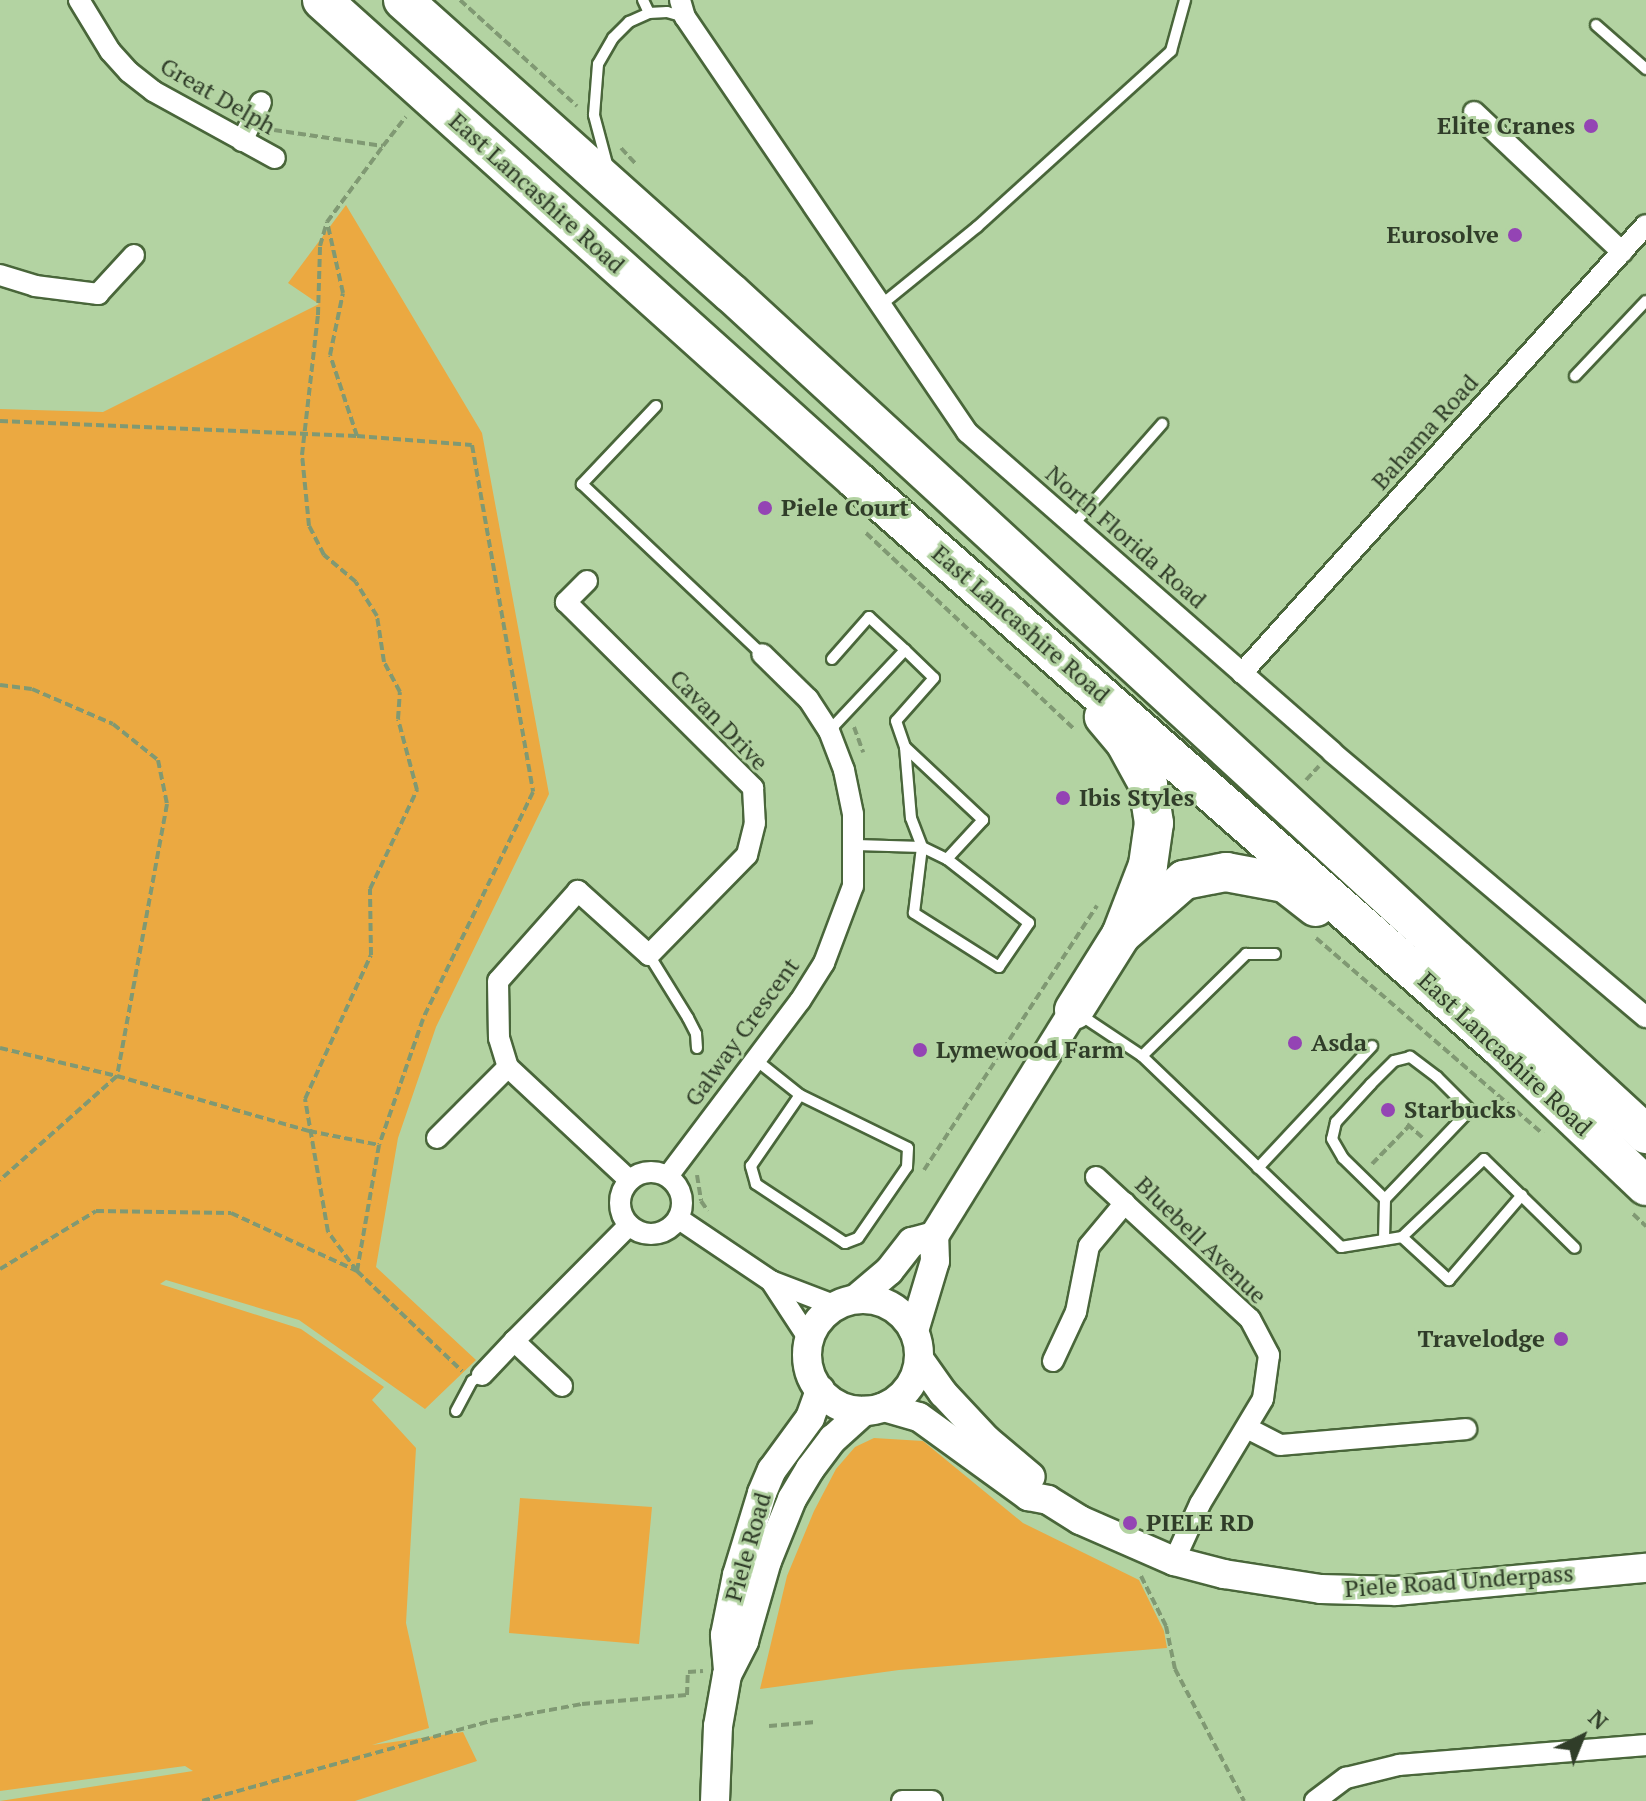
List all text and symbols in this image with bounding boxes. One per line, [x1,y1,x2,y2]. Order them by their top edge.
street label: Great Delph [155,51,281,141]
street label: East Lancashire Road [443,107,631,279]
place label: Elite Cranes [1437,112,1575,140]
marker: Elite Cranes [1582,117,1600,135]
place label: Eurosolve [1386,221,1499,249]
marker: Eurosolve [1506,226,1524,244]
street label: Bahama Road [1366,368,1484,496]
street label: North Florida Road [1040,459,1212,615]
place label: Piele Court [781,494,909,522]
marker: Piele Court [756,499,774,517]
street label: East Lancashire Road [926,539,1116,709]
street label: Cavan Drive [664,664,774,776]
place label: Ibis Styles [1079,784,1195,812]
marker: Ibis Styles [1054,789,1072,807]
street label: Galway Crescent [678,952,806,1112]
street label: East Lancashire Road [1412,966,1598,1142]
place label: Asda [1311,1029,1367,1057]
marker: Asda [1286,1034,1304,1052]
place label: Lymewood Farm [936,1036,1124,1064]
marker: Lymewood Farm [911,1041,929,1059]
place label: Starbucks [1404,1096,1516,1124]
marker: Starbucks [1379,1101,1397,1119]
street label: Bluebell Avenue [1129,1170,1273,1310]
place label: Travelodge [1418,1325,1545,1353]
marker: Travelodge [1552,1330,1570,1348]
street label: Piele Road [719,1489,777,1605]
place label: PIELE RD [1146,1509,1254,1537]
marker: PIELE RD [1121,1514,1139,1532]
street label: Piele Road Underpass [1343,1559,1575,1603]
north arrow [1542,1697,1622,1777]
text: N [1583,1703,1615,1735]

